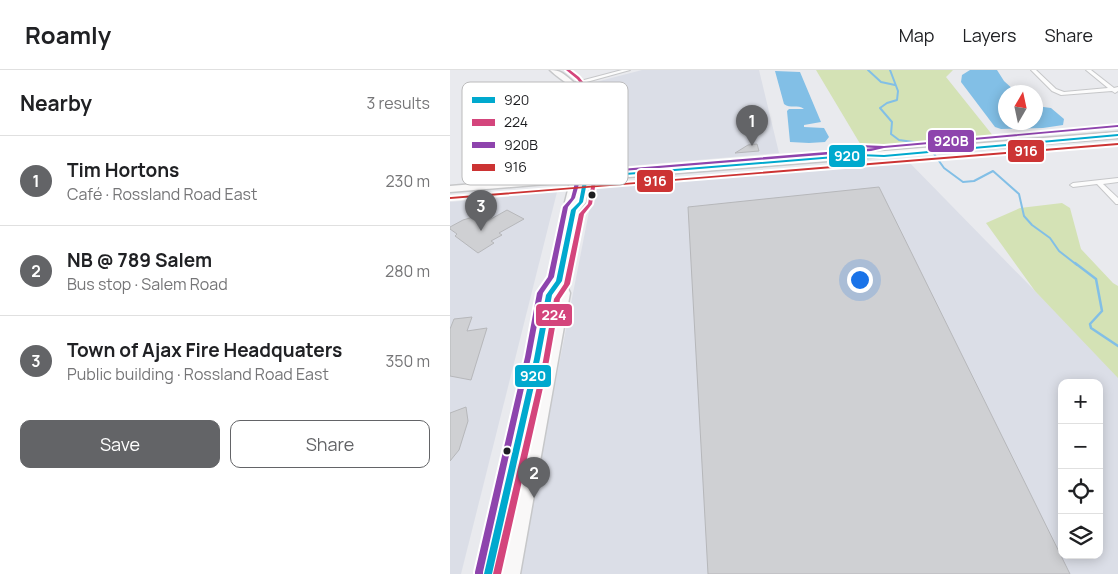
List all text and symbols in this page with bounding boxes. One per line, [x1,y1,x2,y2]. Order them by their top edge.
text: Roamly [25,18,111,51]
text: Map [899,23,934,47]
text: Layers [962,23,1016,47]
text: Share [1044,23,1093,47]
legend [462,82,628,185]
north arrow [998,85,1043,130]
text: Nearby [20,89,92,117]
text: 920 [504,90,529,109]
text: 3 results [367,92,430,114]
pin: 1 [736,105,768,146]
text: 224 [504,112,528,131]
line badge: 920B [927,129,975,153]
text: 920B [933,131,969,150]
text: 920B [504,135,538,154]
line badge: 916 [1007,139,1045,163]
text: 916 [1014,141,1038,160]
line badge: 920 [828,144,866,168]
text: 920 [834,146,860,165]
text: Tim Hortons [67,157,179,183]
text: 916 [504,157,527,176]
line badge: 916 [636,169,674,193]
text: 1 [32,170,40,192]
text: 230 m [386,170,430,192]
text: 916 [643,171,667,190]
text: Café · Rossland Road East [67,183,257,205]
pin: 3 [465,190,497,231]
unlabelled marker [587,190,597,200]
text: NB @ 789 Salem [67,247,212,273]
text: 2 [31,260,41,282]
text: 280 m [385,260,430,282]
your location [847,267,873,293]
text: Bus stop · Salem Road [67,273,228,295]
line badge: 224 [535,303,573,327]
text: 224 [542,305,566,324]
text: Town of Ajax Fire Headquaters [67,337,342,363]
text: 3 [31,350,41,372]
text: 350 m [385,350,430,372]
text: Public building · Rossland Road East [67,363,329,385]
line badge: 920 [514,364,552,388]
text: 920 [520,366,546,385]
map controls [1058,379,1103,559]
button: + [1058,379,1103,424]
button: Save [20,420,220,468]
button: Share [230,420,430,468]
button: − [1058,424,1103,469]
unlabelled marker [502,446,512,456]
pin: 2 [518,457,550,498]
button: locate [1058,469,1103,514]
button: layers [1058,514,1103,559]

